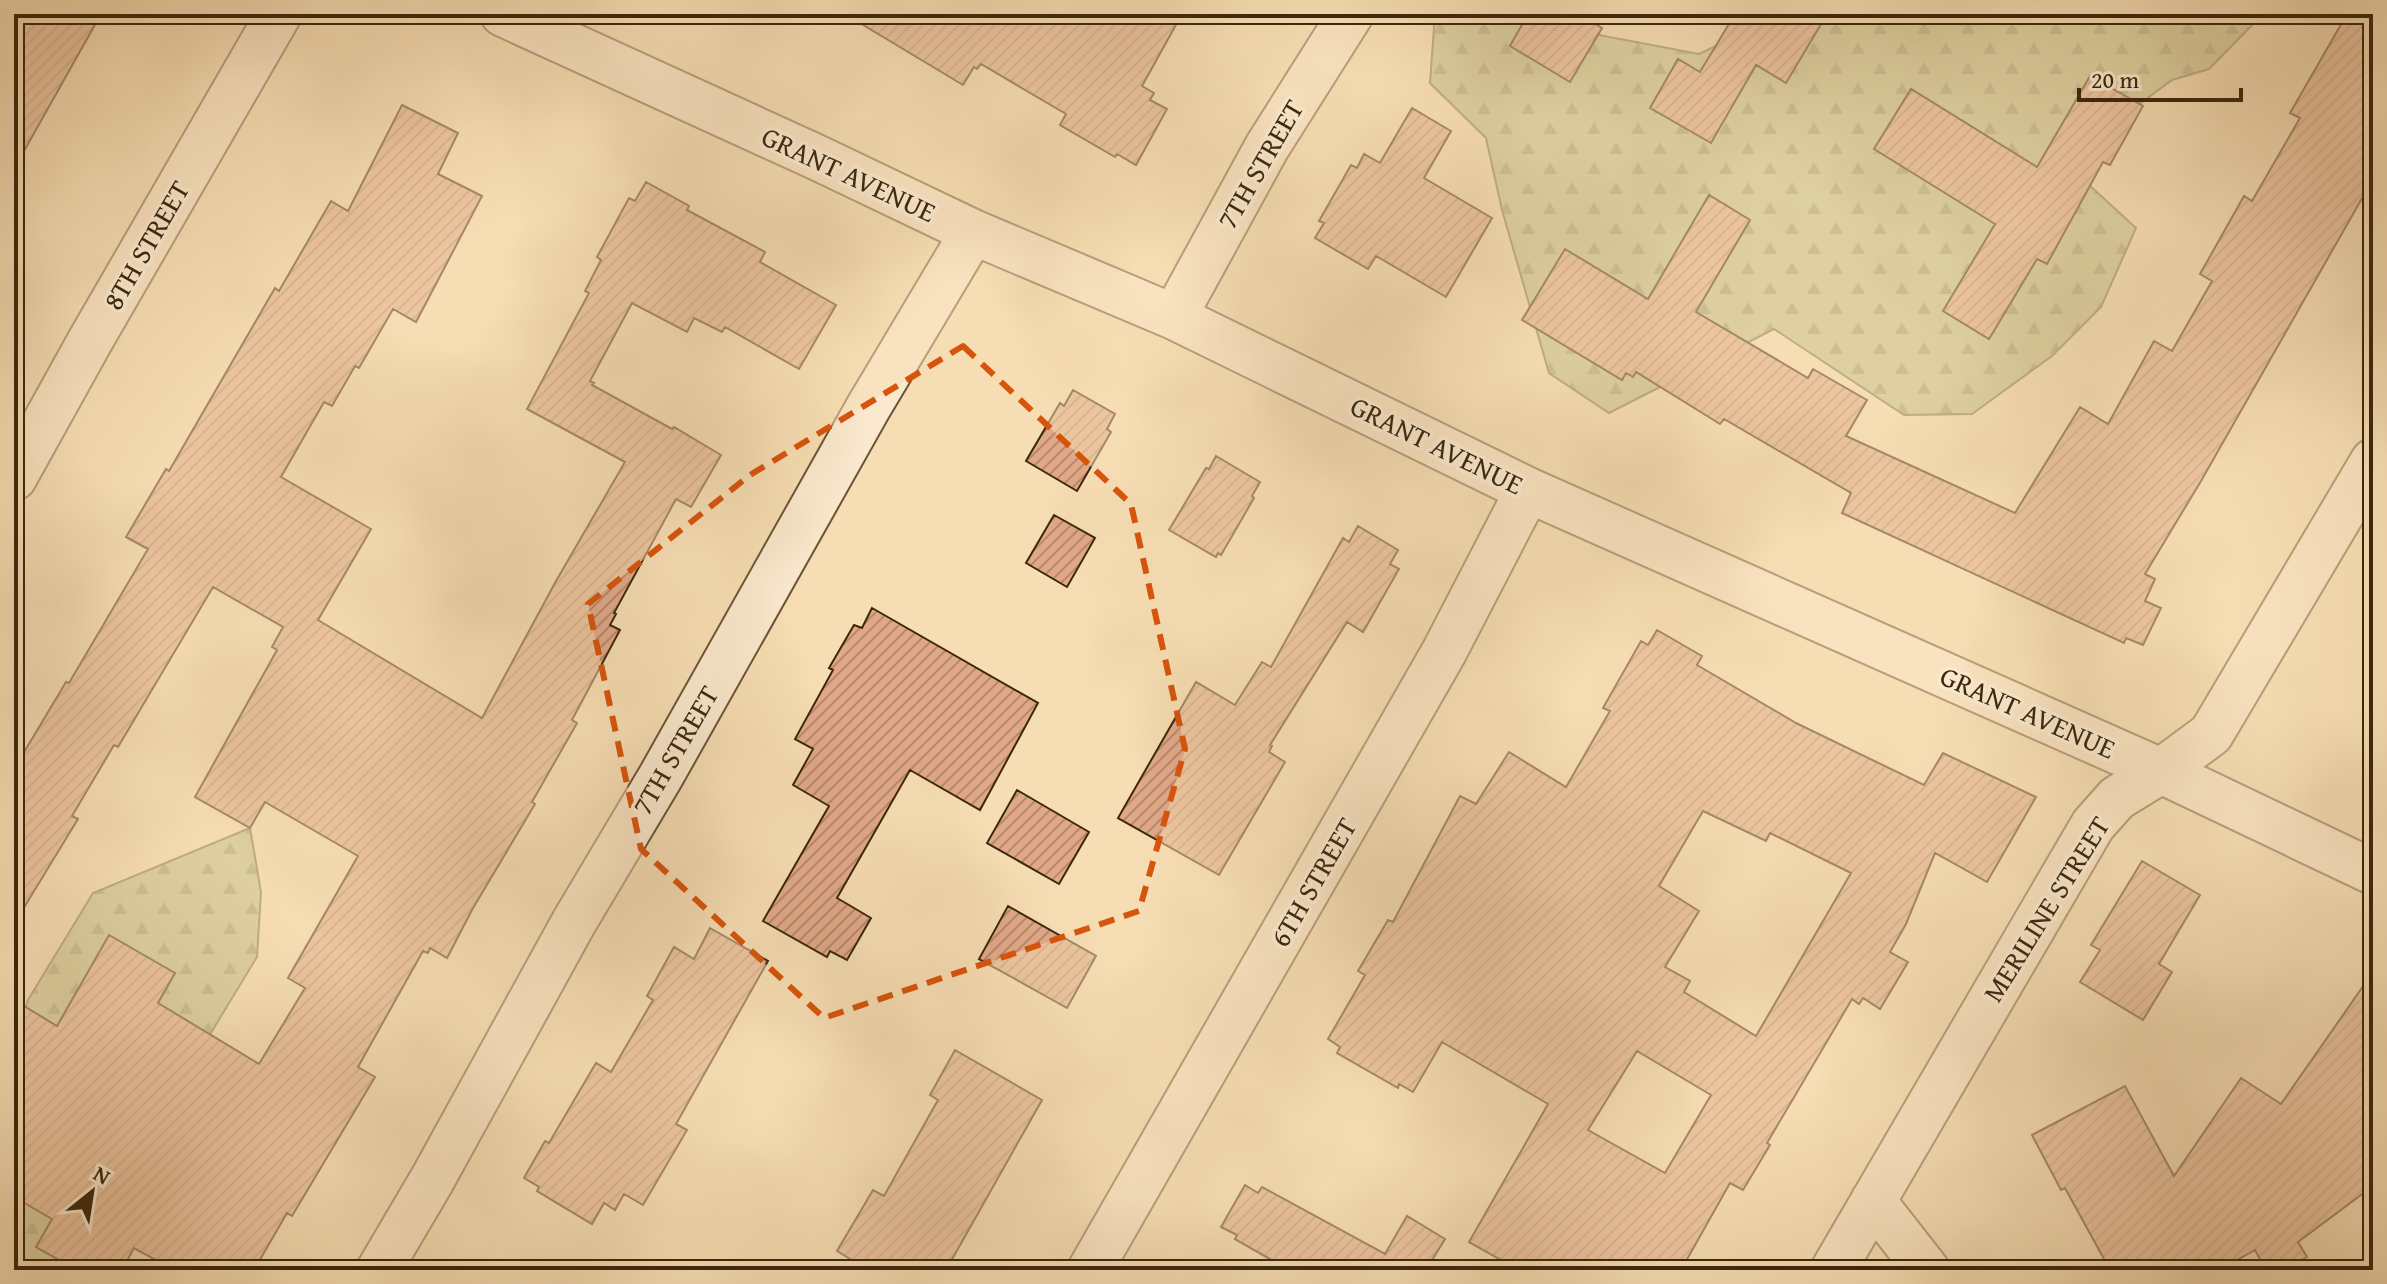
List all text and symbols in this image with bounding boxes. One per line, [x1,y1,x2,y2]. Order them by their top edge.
scale bar [2079,52,2241,102]
text: 20 m [2091,62,2139,97]
street label: 7TH STREET [1206,91,1313,236]
street label: GRANT AVENUE [755,115,943,232]
street label: 8TH STREET [92,172,199,317]
street label: GRANT AVENUE [1344,385,1531,504]
street label: GRANT AVENUE [1934,655,2122,769]
street label: 7TH STREET [621,677,728,822]
street label: MERILINE STREET [1972,808,2119,1010]
street label: 6TH STREET [1259,809,1366,954]
north arrow [52,1152,132,1232]
text: N [88,1157,117,1192]

